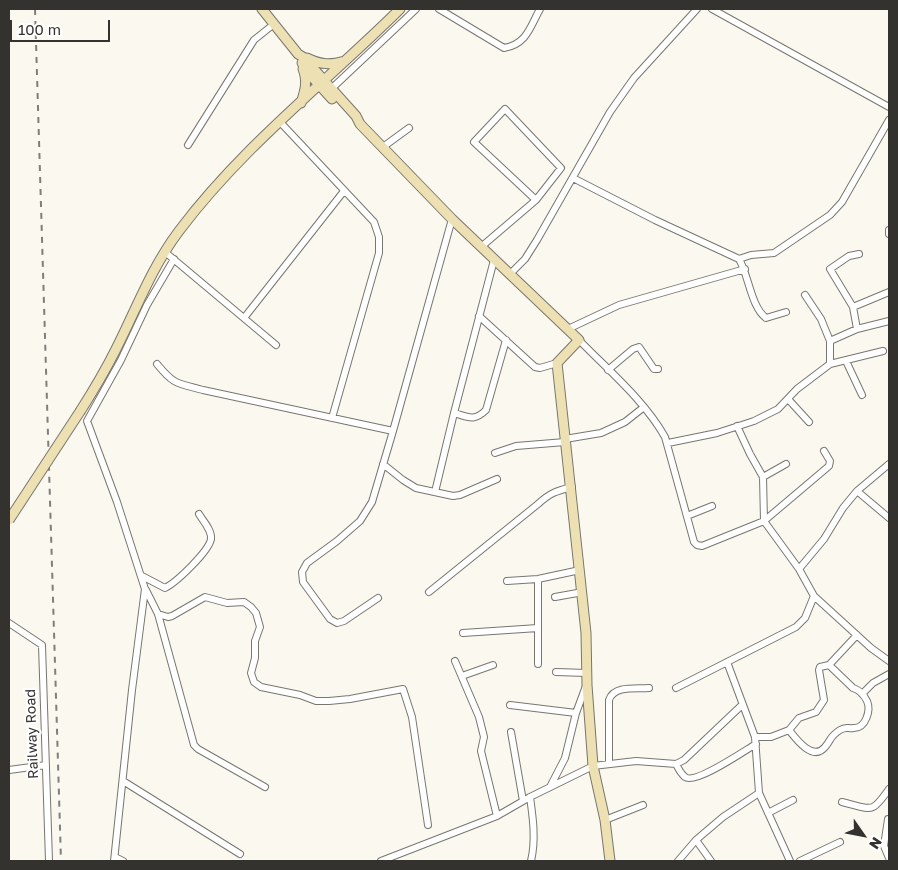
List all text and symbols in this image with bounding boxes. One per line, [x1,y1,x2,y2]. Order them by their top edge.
scale bar [12,10,112,42]
text: 100 m [18,20,61,38]
street label: Railway Road [22,689,42,779]
north arrow [838,810,888,860]
text: N [866,834,886,853]

